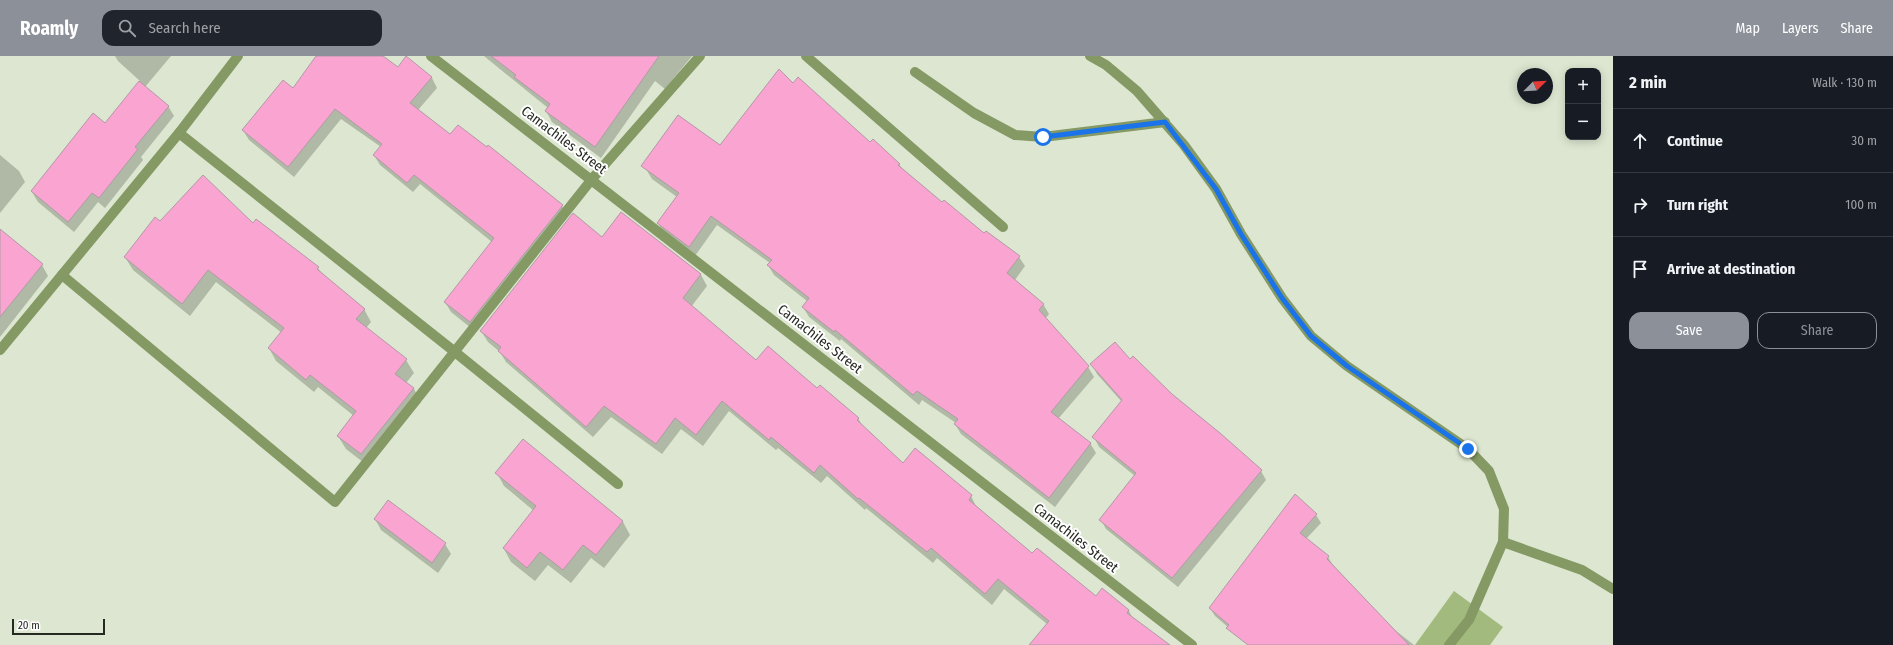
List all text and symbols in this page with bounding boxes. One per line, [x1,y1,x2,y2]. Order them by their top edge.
search box [102,10,382,46]
text: Roamly [20,17,78,40]
icon: search [116,17,138,39]
text: Search here [148,19,221,37]
text: Map [1736,20,1760,37]
text: Layers [1782,20,1818,37]
text: Share [1840,20,1873,37]
north arrow [1517,68,1553,104]
map controls [1565,68,1601,140]
button: + [1565,68,1601,104]
text: 2 min [1629,72,1667,93]
text: Walk · 130 m [1812,75,1877,90]
street label: Camachiles Street [518,102,610,178]
button: − [1565,104,1601,140]
route start [1034,128,1052,146]
icon: ahead [1629,130,1651,152]
text: Continue [1667,132,1723,150]
text: 30 m [1851,133,1877,148]
icon: right [1629,194,1651,216]
text: Turn right [1667,196,1728,214]
text: 100 m [1845,197,1877,212]
icon: arrive [1629,258,1651,280]
text: Arrive at destination [1667,260,1795,278]
street label: Camachiles Street [774,301,866,378]
button: Save [1629,312,1749,349]
button: Share [1757,312,1877,349]
route end [1459,440,1477,458]
street label: Camachiles Street [1030,500,1122,577]
scale bar [12,617,105,636]
text: 20 m [18,619,40,632]

